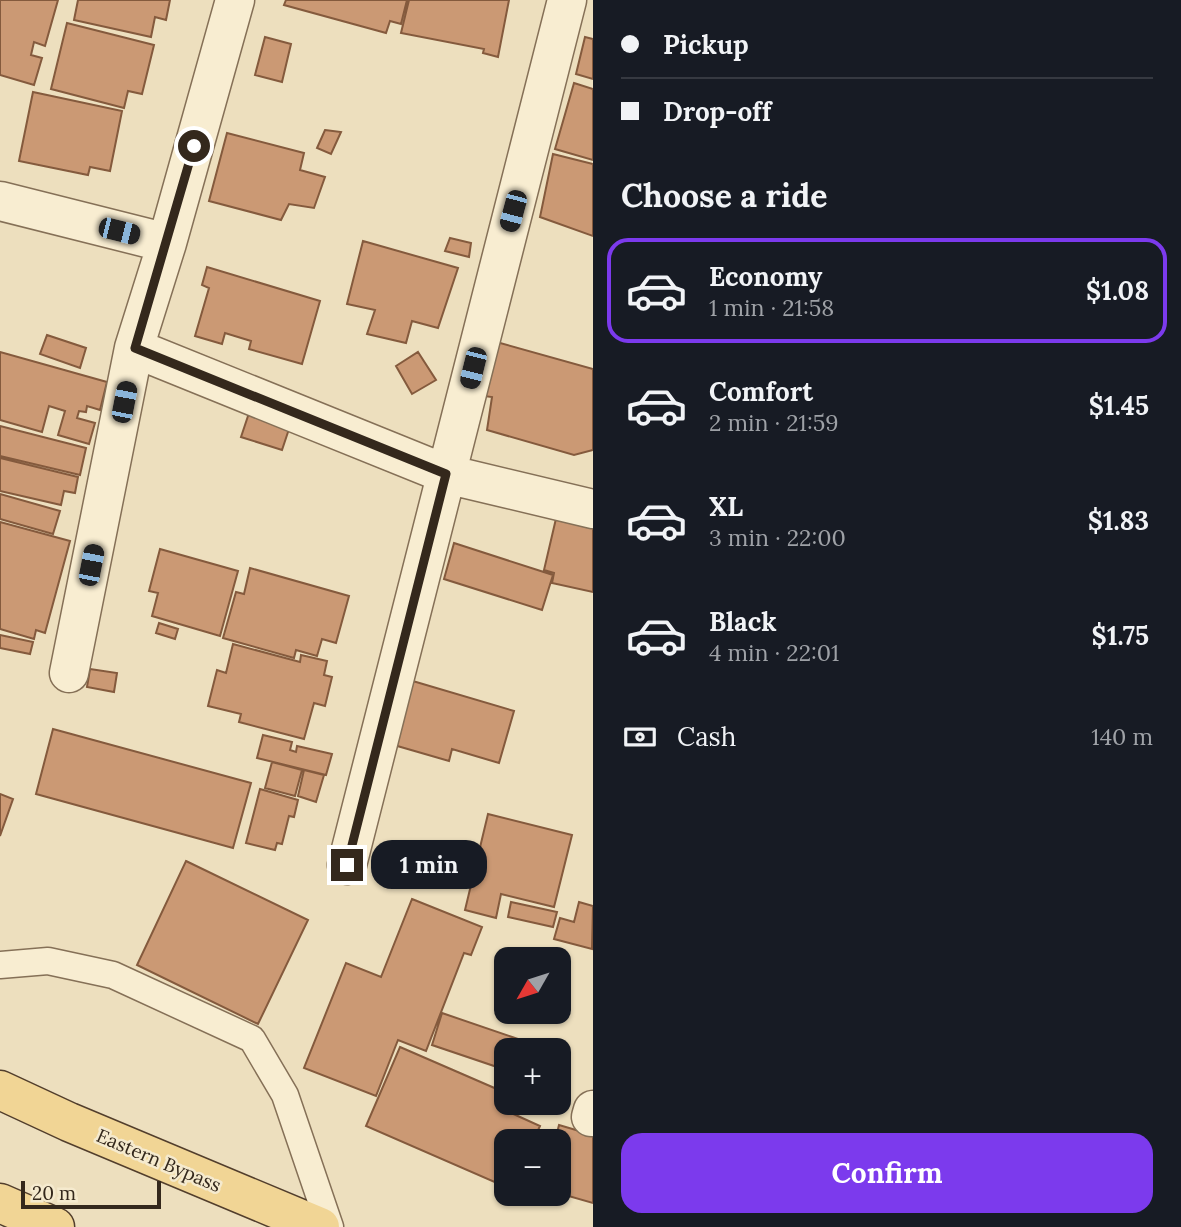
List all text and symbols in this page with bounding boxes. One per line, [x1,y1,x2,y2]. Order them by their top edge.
text: Pickup [663,28,749,61]
text: Drop-off [663,95,771,128]
route start [178,130,210,162]
text: Choose a ride [621,175,828,216]
car [498,188,529,234]
car [97,216,142,246]
icon: car [625,259,688,322]
text: Economy [709,260,822,293]
text: $1.08 [1086,274,1149,307]
text: 1 min · 21:58 [709,293,834,322]
car [458,345,489,391]
icon: car [625,374,688,437]
text: Comfort [709,375,813,408]
car [110,379,139,425]
text: $1.45 [1089,389,1149,422]
text: 2 min · 21:59 [709,408,839,437]
icon: car [625,489,688,552]
text: XL [709,490,743,523]
text: $1.83 [1088,504,1149,537]
text: 3 min · 22:00 [709,523,846,552]
car [77,542,106,588]
icon: car [625,604,688,667]
text: Black [709,605,777,638]
text: $1.75 [1092,619,1149,652]
text: 4 min · 22:01 [709,638,839,667]
icon: cash [621,718,659,756]
text: Cash [677,720,736,753]
text: 140 m [1091,722,1153,751]
callout: 1 min [372,840,487,890]
route end [331,849,363,881]
text: 1 min [400,850,458,879]
north arrow [494,947,570,1024]
map controls [494,947,571,1206]
button: + [494,1038,571,1115]
street label: Eastern Bypass [93,1123,225,1197]
button: − [494,1129,571,1206]
button: Confirm [621,1133,1153,1213]
scale bar [21,1178,161,1210]
text: 20 m [32,1181,76,1205]

